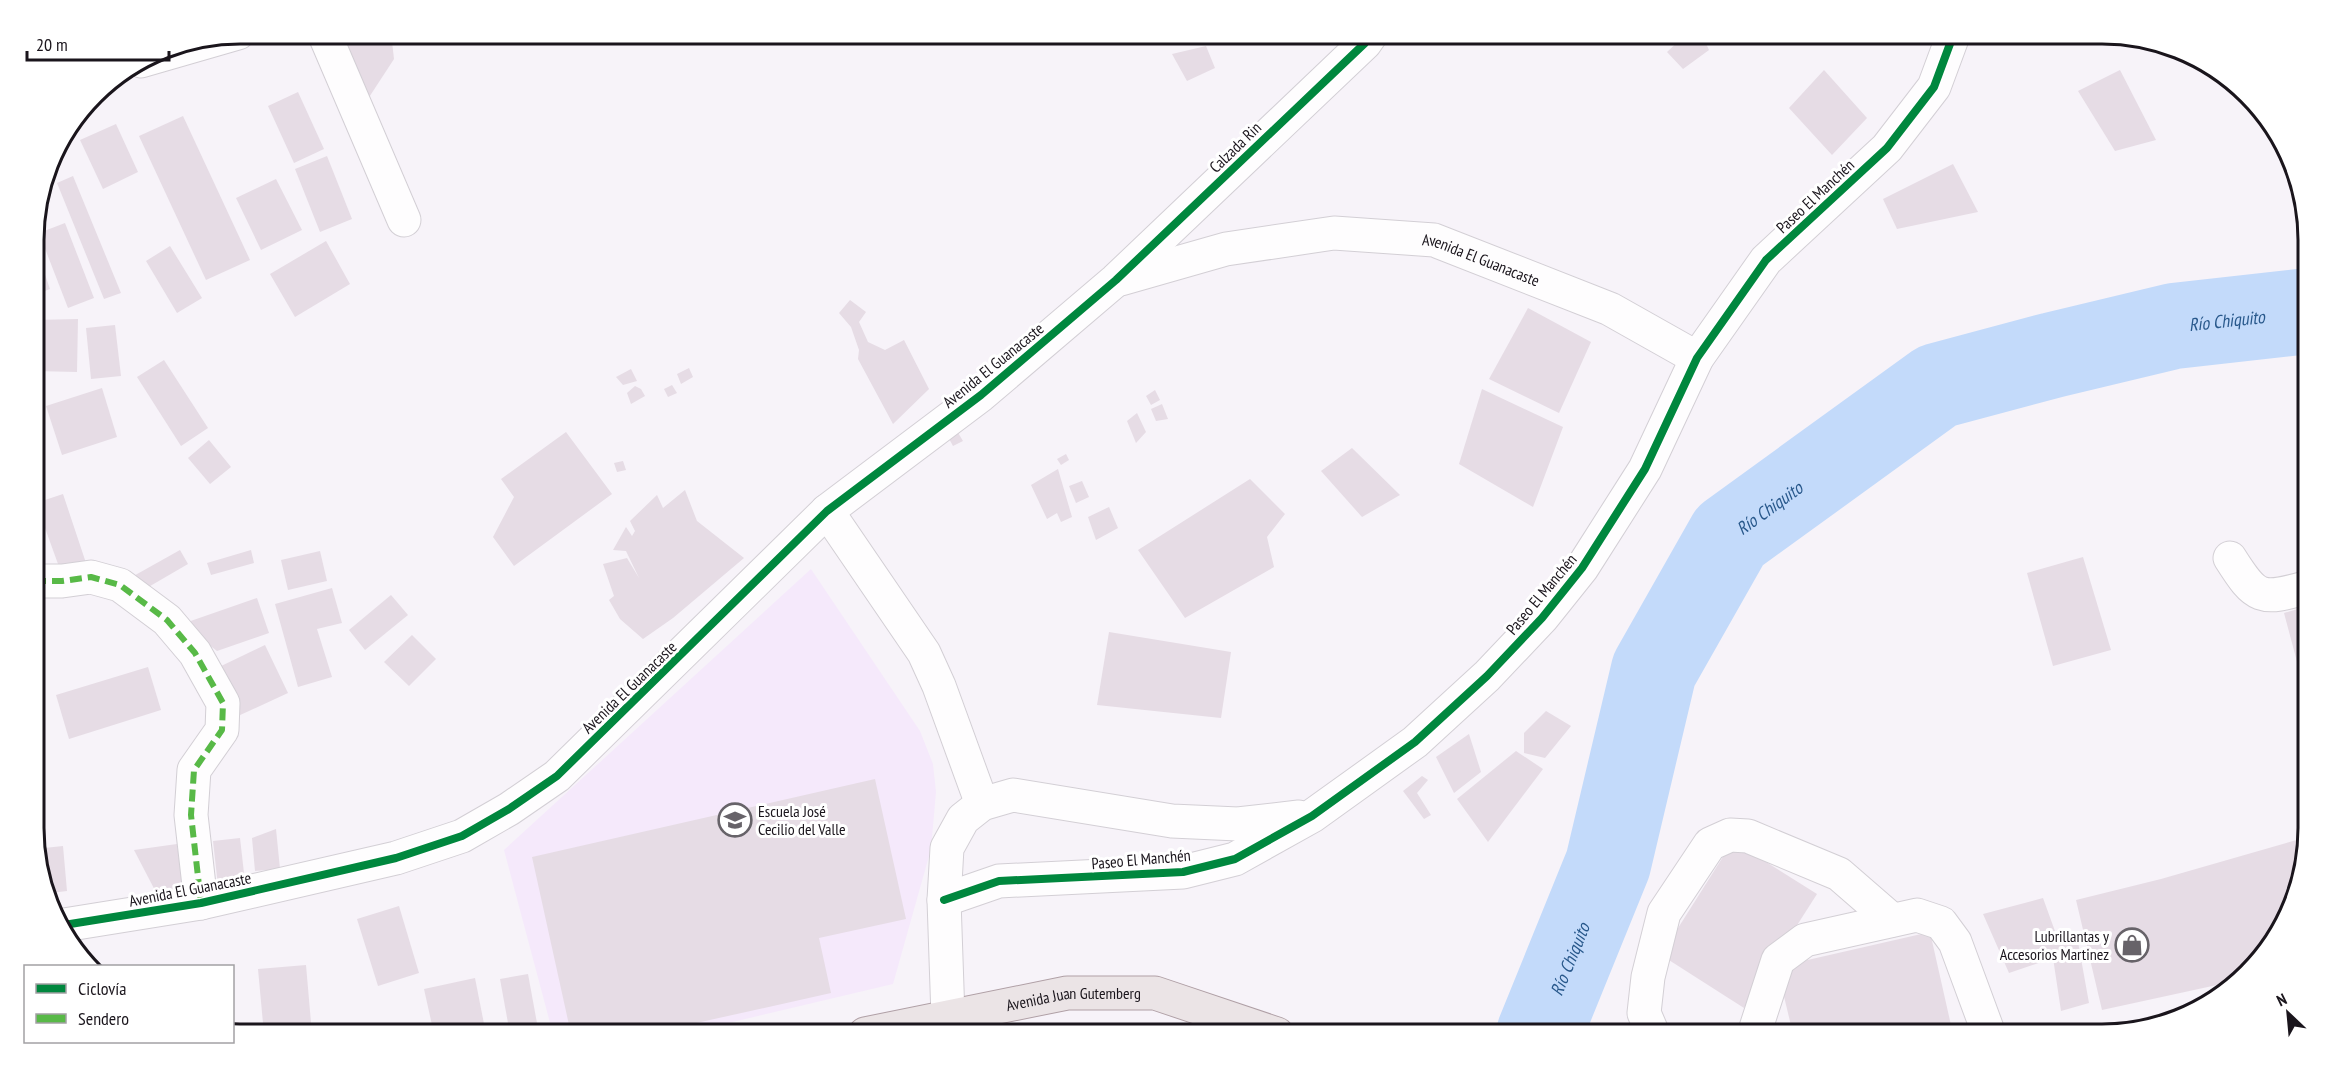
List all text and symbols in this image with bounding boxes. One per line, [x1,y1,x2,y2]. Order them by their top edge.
scale bar [27,24,170,62]
text: 20 m [36,33,68,56]
street label: Calzada Rin [1205,117,1265,177]
street label: Paseo El Manchén [1772,155,1858,237]
street label: Avenida El Guanacaste [1422,229,1542,290]
water label: Río Chiquito [2187,304,2267,336]
street label: Avenida El Guanacaste [938,318,1048,412]
water label: Río Chiquito [1731,475,1808,539]
street label: Paseo El Manchén [1501,550,1581,638]
street label: Avenida El Guanacaste [577,637,681,737]
place label: Escuela José Cecilio del Valle [758,801,846,839]
school or university icon: Escuela José Cecilio del Valle [717,802,753,838]
street label: Paseo El Manchén [1091,845,1191,873]
street label: Avenida El Guanacaste [127,867,253,911]
water label: Río Chiquito [1544,918,1595,999]
place label: Lubrillantas y Accesorios Martinez [2000,926,2109,964]
shop icon: Lubrillantas y Accesorios Martinez [2114,927,2150,963]
legend [24,965,234,1043]
text: Ciclovía [78,977,126,1000]
street label: Avenida Juan Gutemberg [1004,983,1141,1015]
north arrow [2258,983,2318,1043]
text: N [2273,989,2290,1010]
text: Sendero [78,1007,129,1030]

